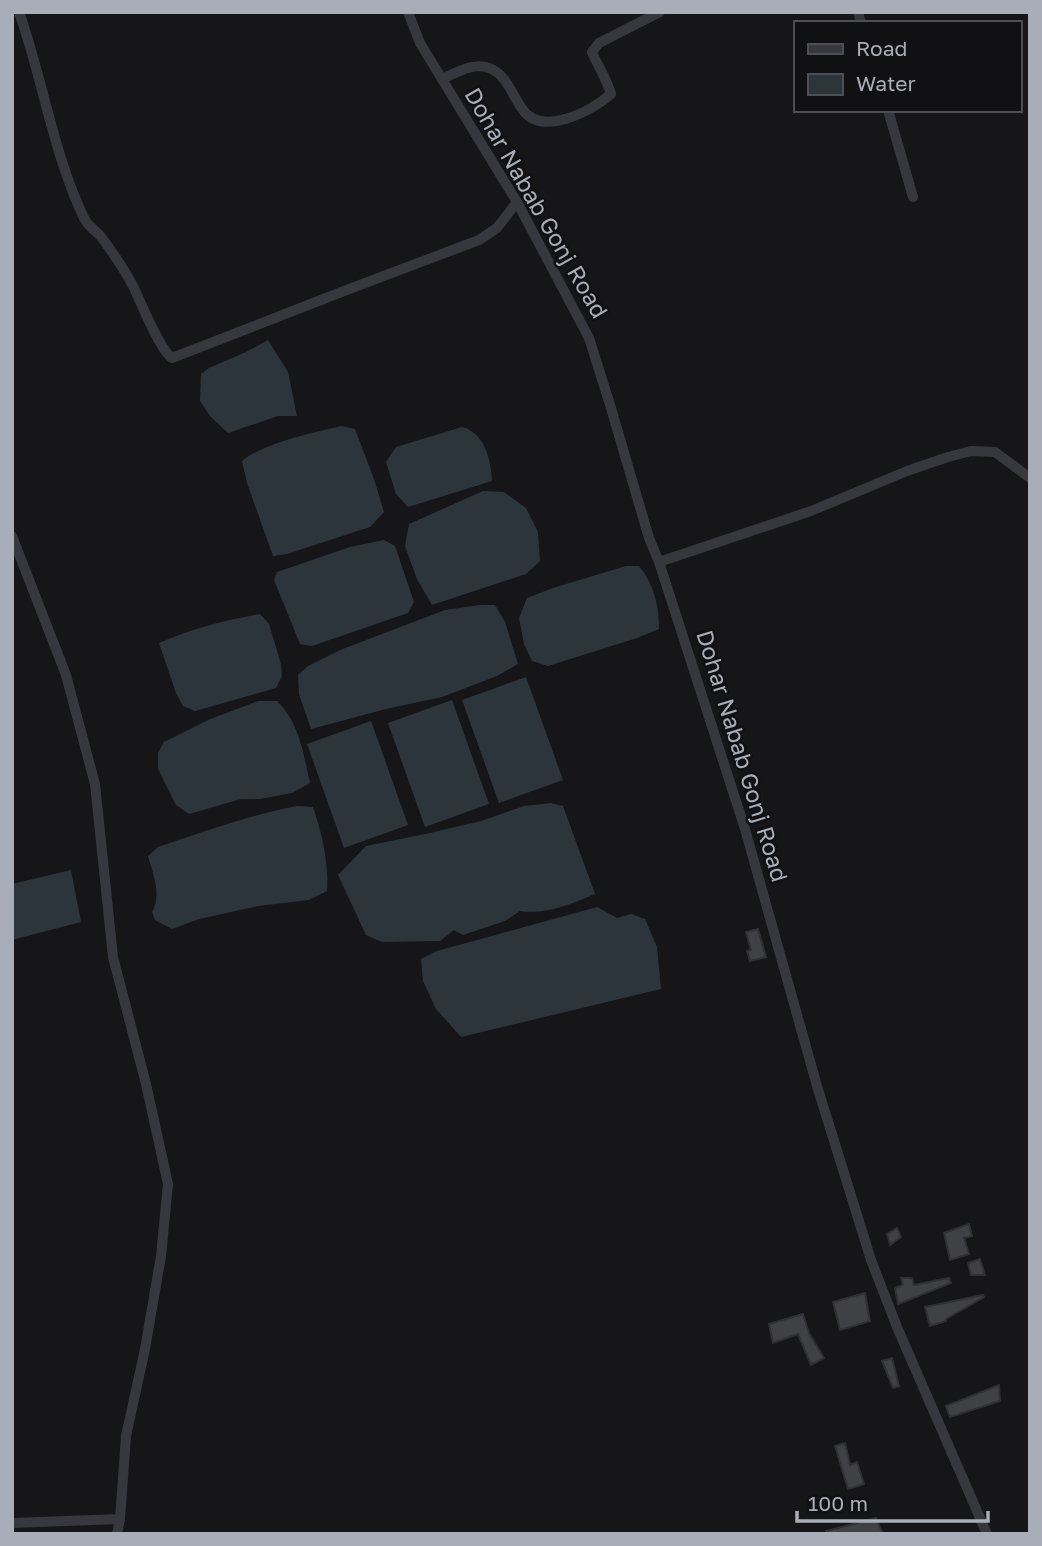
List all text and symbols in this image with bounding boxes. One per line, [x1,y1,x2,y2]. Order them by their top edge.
legend [794,21,1021,112]
text: Road [856,35,907,61]
text: Water [856,70,916,96]
street label: Dohar Nabab Gonj Road [459,82,614,323]
street label: Dohar Nabab Gonj Road [691,626,795,885]
scale bar [797,1480,988,1524]
text: 100 m [808,1490,868,1516]

